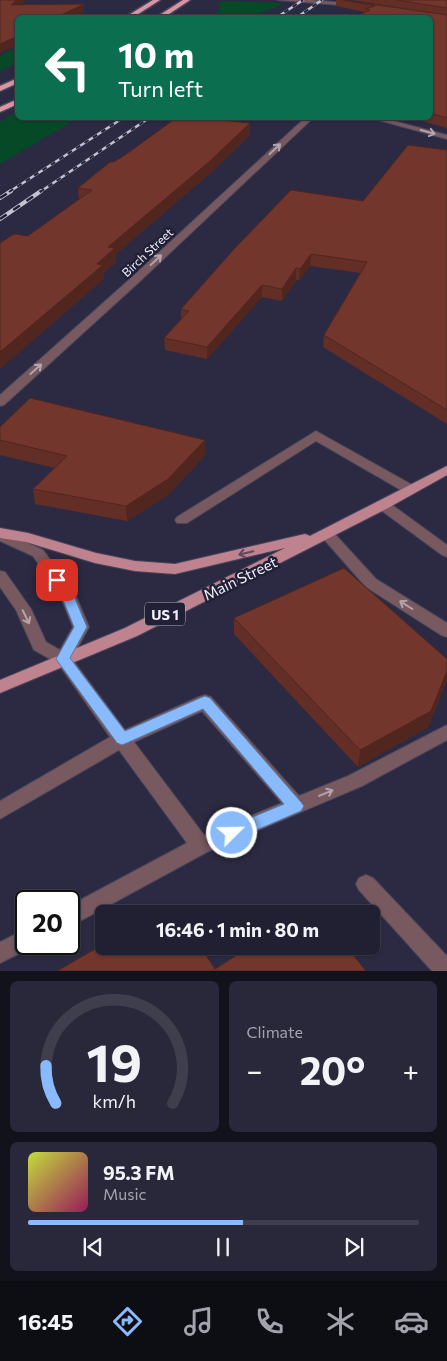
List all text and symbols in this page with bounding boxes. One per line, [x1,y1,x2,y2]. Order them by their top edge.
text: 10 m [118,32,194,75]
icon: left [35,35,100,100]
text: Turn left [118,75,203,102]
one-way arrow [419,127,435,137]
one-way arrow [269,143,282,155]
street label: Birch Street [119,225,175,279]
one-way arrow [150,254,163,266]
one-way arrow [30,363,43,375]
one-way arrow [238,549,254,558]
street label: Main Street [200,552,280,604]
pin [36,559,78,601]
icon: arrive [43,566,71,594]
one-way arrow [399,600,413,610]
road number: US 1 [145,602,185,626]
one-way arrow [22,609,32,624]
one-way arrow [318,788,333,797]
position arrow [205,806,257,858]
speed limit sign: 20 [15,890,80,955]
text: 16:46 · 1 min · 80 m [156,918,319,941]
text: Climate [247,1022,303,1041]
text: 19 [86,1029,142,1093]
text: 20° [300,1046,365,1093]
text: − [247,1053,262,1087]
text: + [403,1053,419,1087]
text: km/h [93,1090,136,1112]
text: 95.3 FM [103,1161,175,1184]
text: Music [103,1184,147,1203]
icon: previous [79,1233,107,1261]
icon: pause [209,1233,237,1261]
icon: next [340,1233,368,1261]
icon: directions [110,1304,145,1339]
icon: music [181,1304,216,1339]
icon: phone [252,1304,287,1339]
icon: climate [323,1304,358,1339]
icon: car [394,1304,429,1339]
text: 16:45 [18,1308,74,1335]

